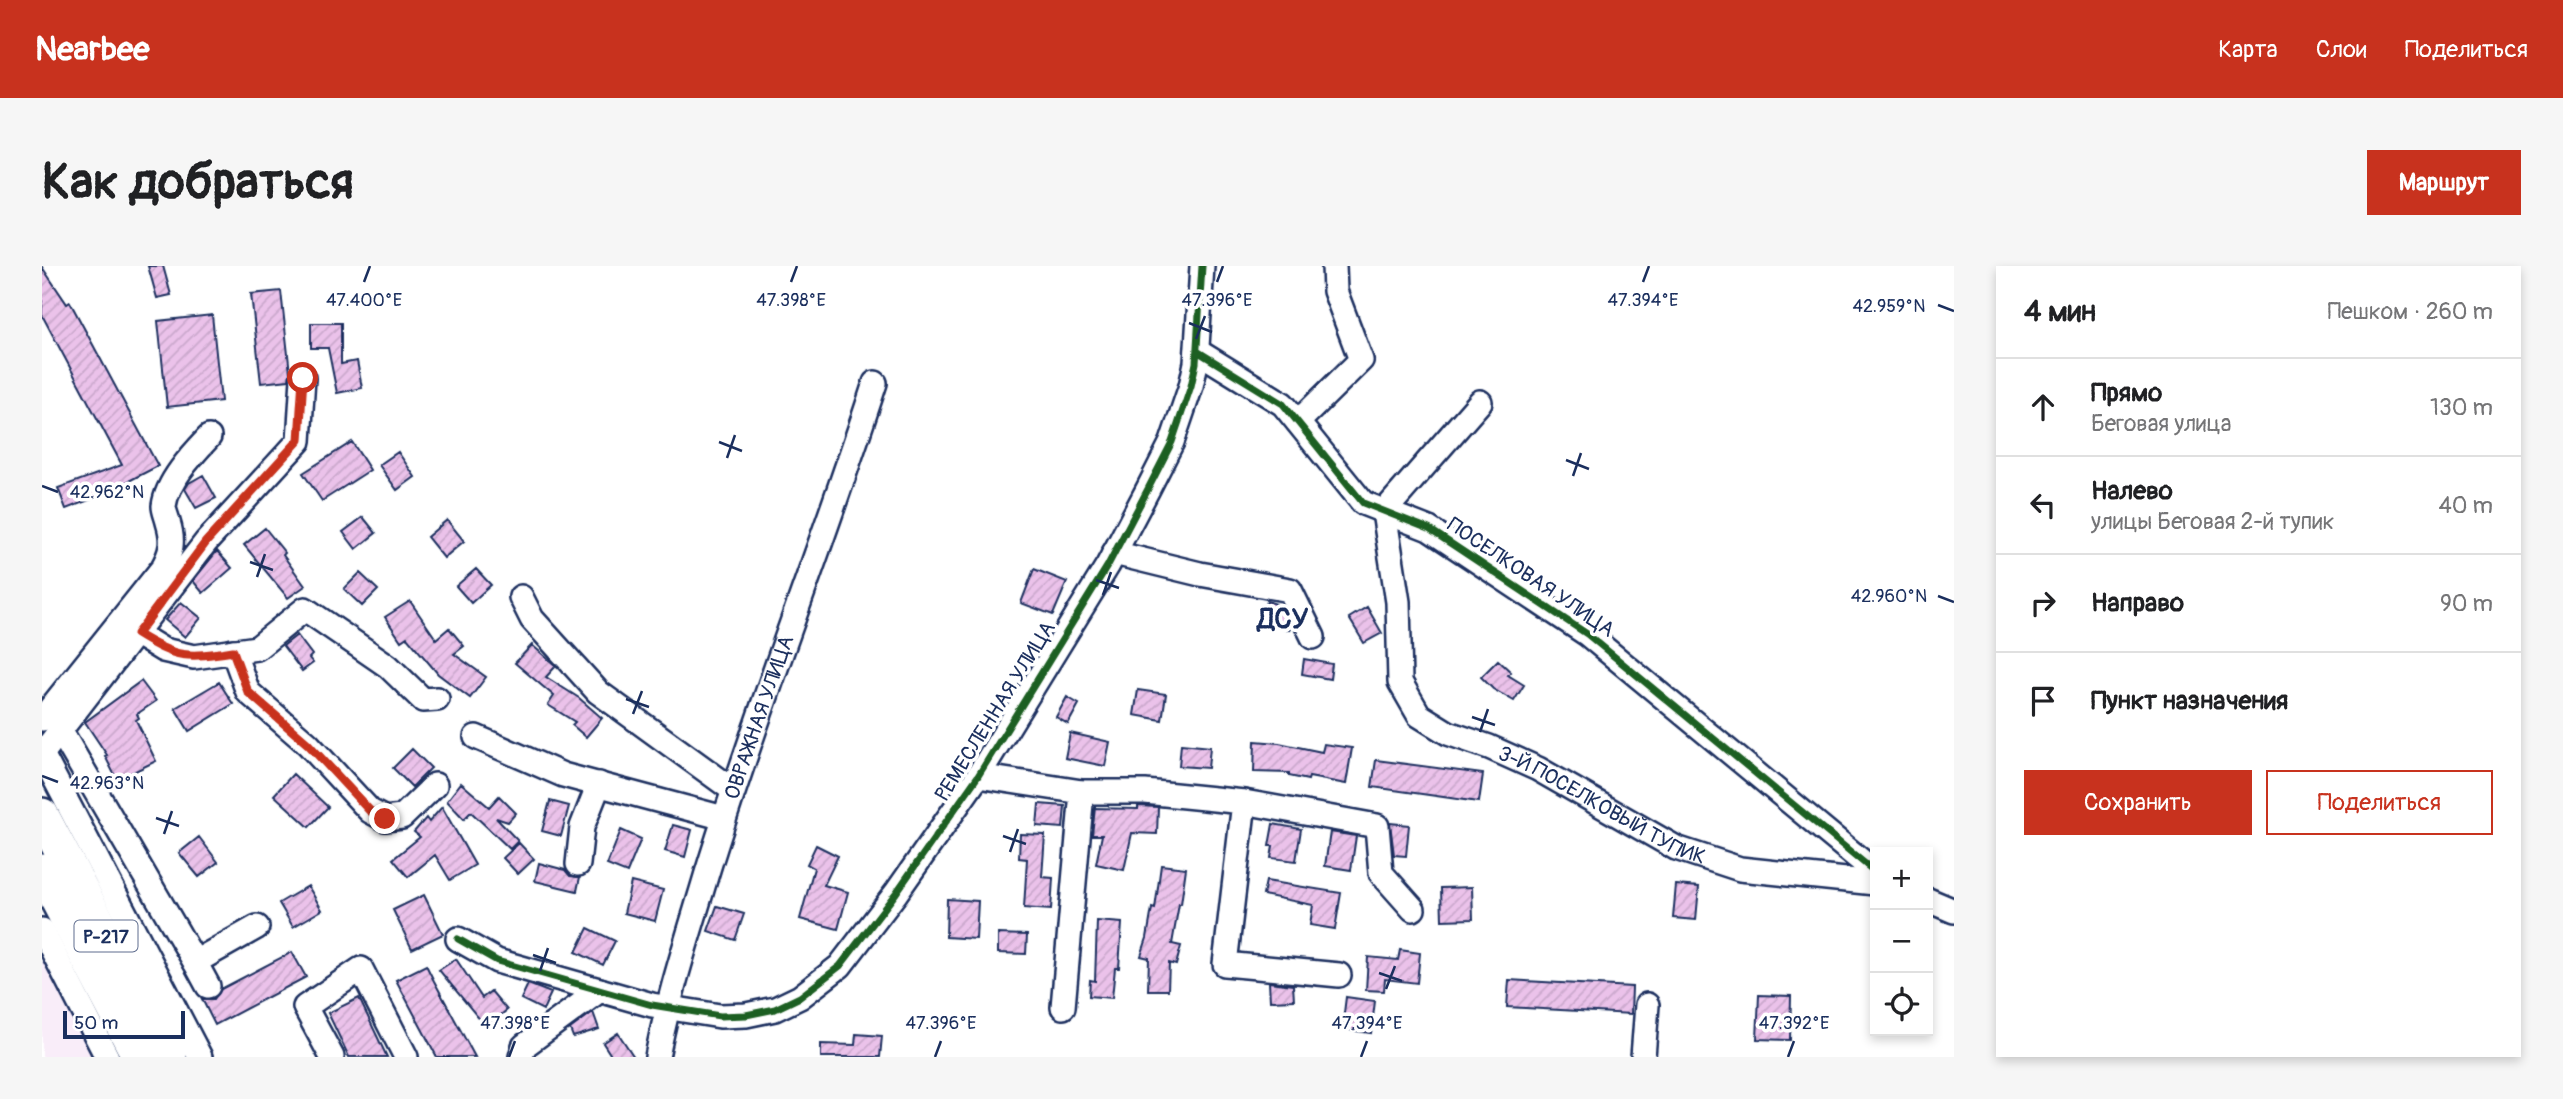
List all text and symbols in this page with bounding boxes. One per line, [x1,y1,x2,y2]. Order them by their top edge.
text: Nearbee [35,29,149,70]
text: Карта [2218,35,2278,64]
text: Слои [2316,35,2367,64]
text: Поделиться [2405,35,2528,64]
button: Маршрут [2367,150,2521,215]
text: Как добраться [42,152,354,213]
text: 47.400°E [326,289,402,312]
text: 47.398°E [756,289,826,312]
text: 47.396°E [1182,289,1252,312]
text: 47.394°E [1608,289,1678,312]
text: 4 мин [2024,293,2096,330]
text: 42.959°N [1853,295,1925,318]
text: Пешком · 260 m [2327,297,2493,326]
route start [287,362,318,393]
text: Прямо [2091,377,2162,409]
icon: ahead [2024,388,2062,426]
text: 130 m [2430,393,2493,422]
text: Беговая улица [2091,409,2231,438]
text: Налево [2091,475,2173,507]
text: 42.962°N [70,481,144,504]
icon: left [2024,486,2062,524]
text: 40 m [2439,491,2493,520]
text: улицы Беговая 2-й тупик [2091,507,2334,536]
street label: ПОСЕЛКОВАЯ УЛИЦА [1442,511,1620,644]
icon: right [2024,584,2062,622]
text: 42.960°N [1851,585,1927,608]
text: Направо [2091,587,2184,619]
text: 90 m [2440,589,2493,618]
district label: ДСУ [1256,602,1309,637]
street label: РЕМЕСЛЕННАЯ УЛИЦА [929,616,1062,806]
street label: ОВРАЖНАЯ УЛИЦА [719,632,800,803]
icon: arrive [2024,682,2062,720]
text: Пункт назначения [2091,685,2288,717]
street label: 3-Й ПОСЕЛКОВЫЙ ТУПИК [1494,740,1709,871]
button: Сохранить [2024,770,2252,835]
button: Поделиться [2266,770,2493,835]
text: 42.963°N [70,772,144,795]
route end [369,803,400,834]
map controls [1870,847,1933,1036]
button: + [1870,847,1933,910]
button: − [1870,910,1933,973]
road number: Р-217 [74,920,138,951]
button: locate [1870,973,1933,1036]
scale bar [63,1008,186,1040]
text: 50 m [74,1011,118,1035]
text: 47.398°E [480,1012,550,1035]
text: 47.396°E [906,1012,976,1035]
text: 47.394°E [1332,1012,1402,1035]
text: 47.392°E [1759,1012,1829,1035]

